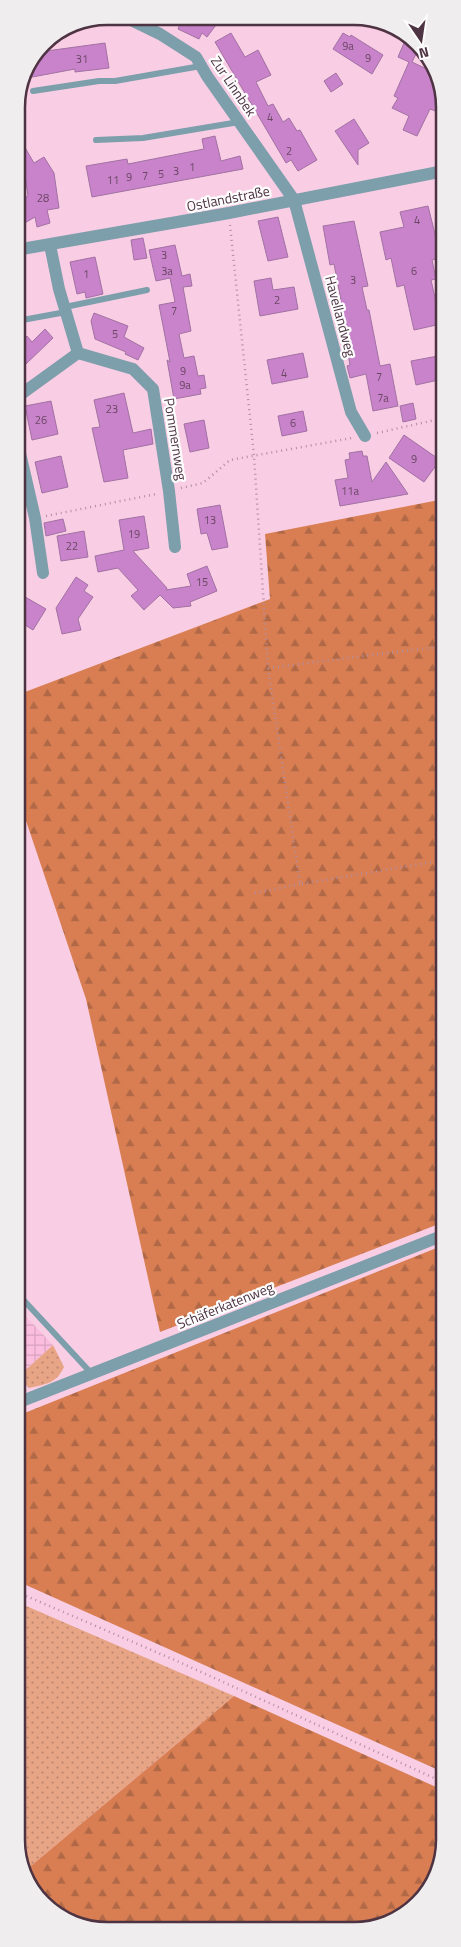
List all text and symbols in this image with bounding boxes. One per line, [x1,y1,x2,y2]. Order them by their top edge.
north arrow [396,15,446,65]
house number: 9a [342,38,354,54]
text: N [417,42,431,64]
house number: 9 [365,50,371,66]
house number: 31 [76,51,88,67]
street label: Zur Linnbek [206,52,262,121]
house number: 4 [267,109,273,125]
house number: 2 [286,143,292,159]
house number: 1 [189,159,195,175]
house number: 3 [173,163,179,179]
house number: 5 [158,166,164,182]
house number: 7 [142,168,148,184]
house number: 9 [126,169,132,185]
house number: 11 [107,172,119,188]
street label: Ostlandstraße [185,180,271,216]
house number: 28 [37,190,49,206]
house number: 4 [414,212,420,228]
house number: 3 [161,247,167,263]
house number: 3a [161,263,173,279]
house number: 6 [411,263,417,279]
house number: 1 [83,266,89,282]
house number: 3 [350,272,356,288]
street label: Havellandweg [320,273,362,359]
house number: 2 [274,292,280,308]
house number: 7 [171,303,177,319]
house number: 5 [112,326,118,342]
house number: 9 [180,363,186,379]
house number: 4 [281,365,287,381]
house number: 7 [376,369,382,385]
house number: 9a [179,377,191,393]
house number: 7a [377,390,389,406]
street label: Pommernweg [159,396,193,482]
house number: 23 [106,401,118,417]
house number: 26 [35,412,47,428]
house number: 6 [290,415,296,431]
house number: 9 [411,451,417,467]
house number: 11a [341,483,359,499]
house number: 13 [204,512,216,528]
house number: 19 [128,526,140,542]
house number: 22 [66,538,78,554]
house number: 15 [196,574,208,590]
street label: Schäferkatenweg [173,1276,277,1334]

